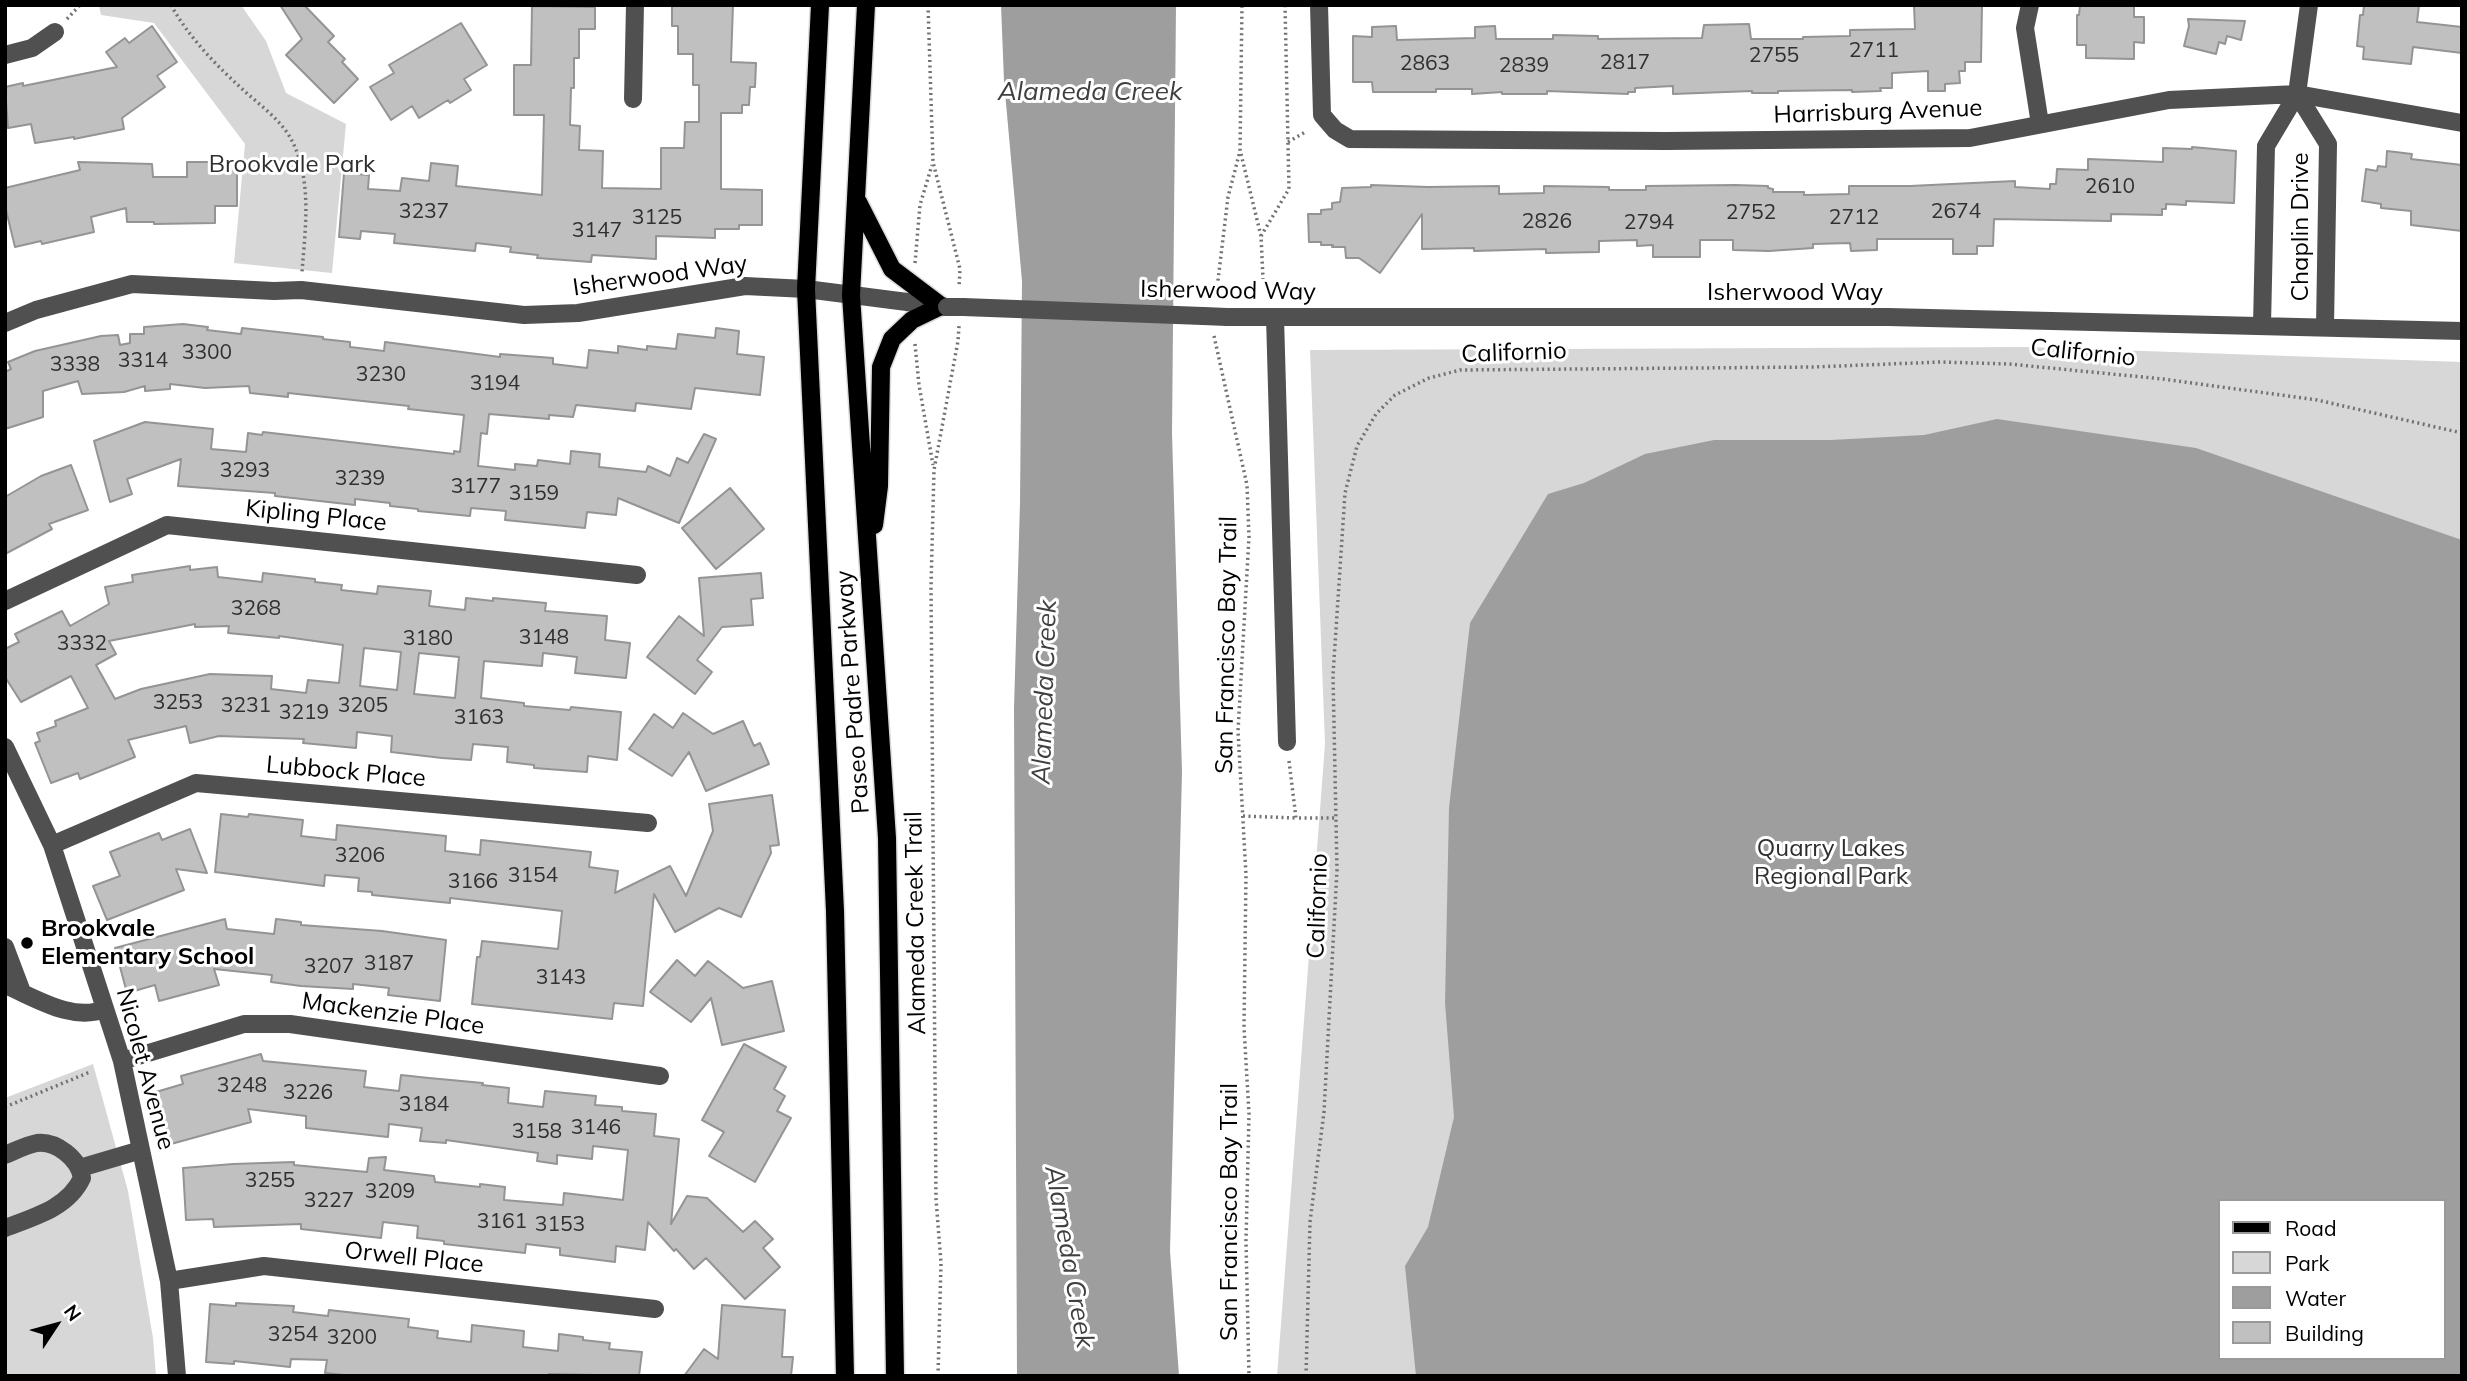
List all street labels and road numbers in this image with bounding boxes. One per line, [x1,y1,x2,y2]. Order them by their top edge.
street label: Harrisburg Avenue [1773,94,1983,130]
street label: Chaplin Drive [2287,152,2315,302]
street label: Isherwood Way [571,250,749,302]
street label: Isherwood Way [1140,275,1316,307]
street label: Isherwood Way [1707,279,1883,307]
street label: Californio [2029,333,2137,373]
street label: Californio [1461,337,1567,369]
street label: Kipling Place [244,494,388,538]
street label: San Francisco Bay Trail [1210,516,1244,774]
street label: Paseo Padre Parkway [830,569,876,815]
street label: Lubbock Place [265,751,427,793]
street label: Alameda Creek Trail [900,811,932,1035]
street label: Californio [1302,853,1334,959]
street label: Nicolet Avenue [110,985,180,1153]
street label: Mackenzie Place [300,987,486,1041]
street label: San Francisco Bay Trail [1216,1083,1244,1341]
street label: Orwell Place [343,1236,485,1280]

